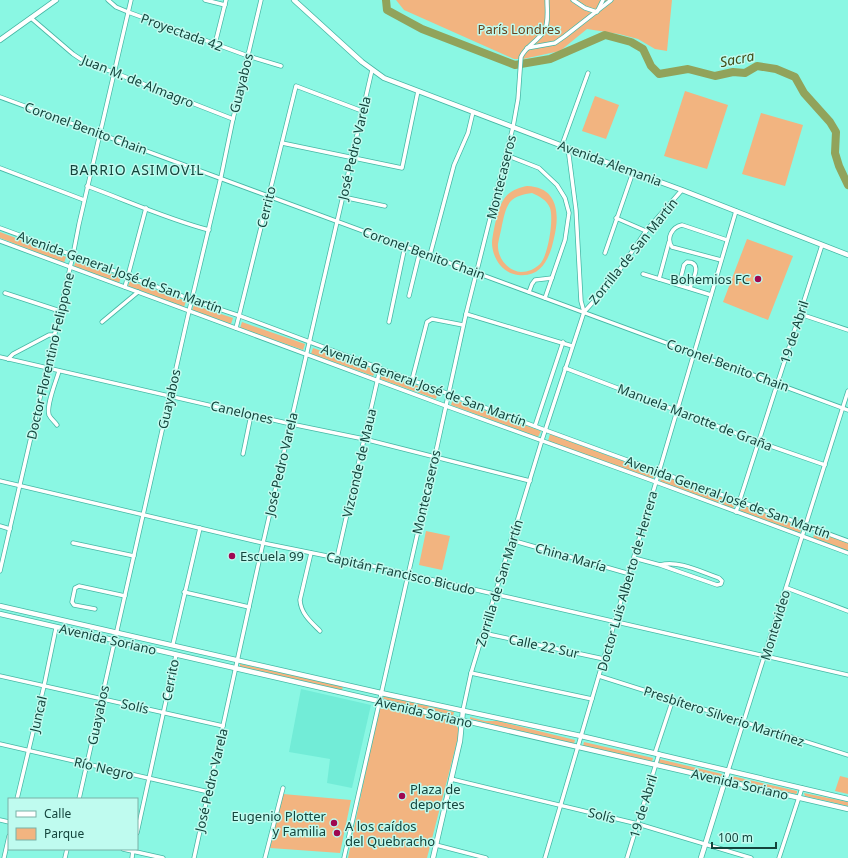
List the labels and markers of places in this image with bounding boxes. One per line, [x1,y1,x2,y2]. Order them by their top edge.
place label: Bohemios FC [670,270,750,288]
marker: Bohemios FC [753,274,763,284]
place label: Escuela 99 [240,547,304,565]
marker: Escuela 99 [227,551,237,561]
place label: Plaza de deportes [410,780,465,813]
marker: Plaza de deportes [397,791,407,801]
place label: Eugenio Plotter y Familia [232,807,327,840]
place label: A los caídos del Quebracho [345,817,435,850]
marker: Eugenio Plotter y Familia [329,818,339,828]
marker: A los caídos del Quebracho [332,828,342,838]

